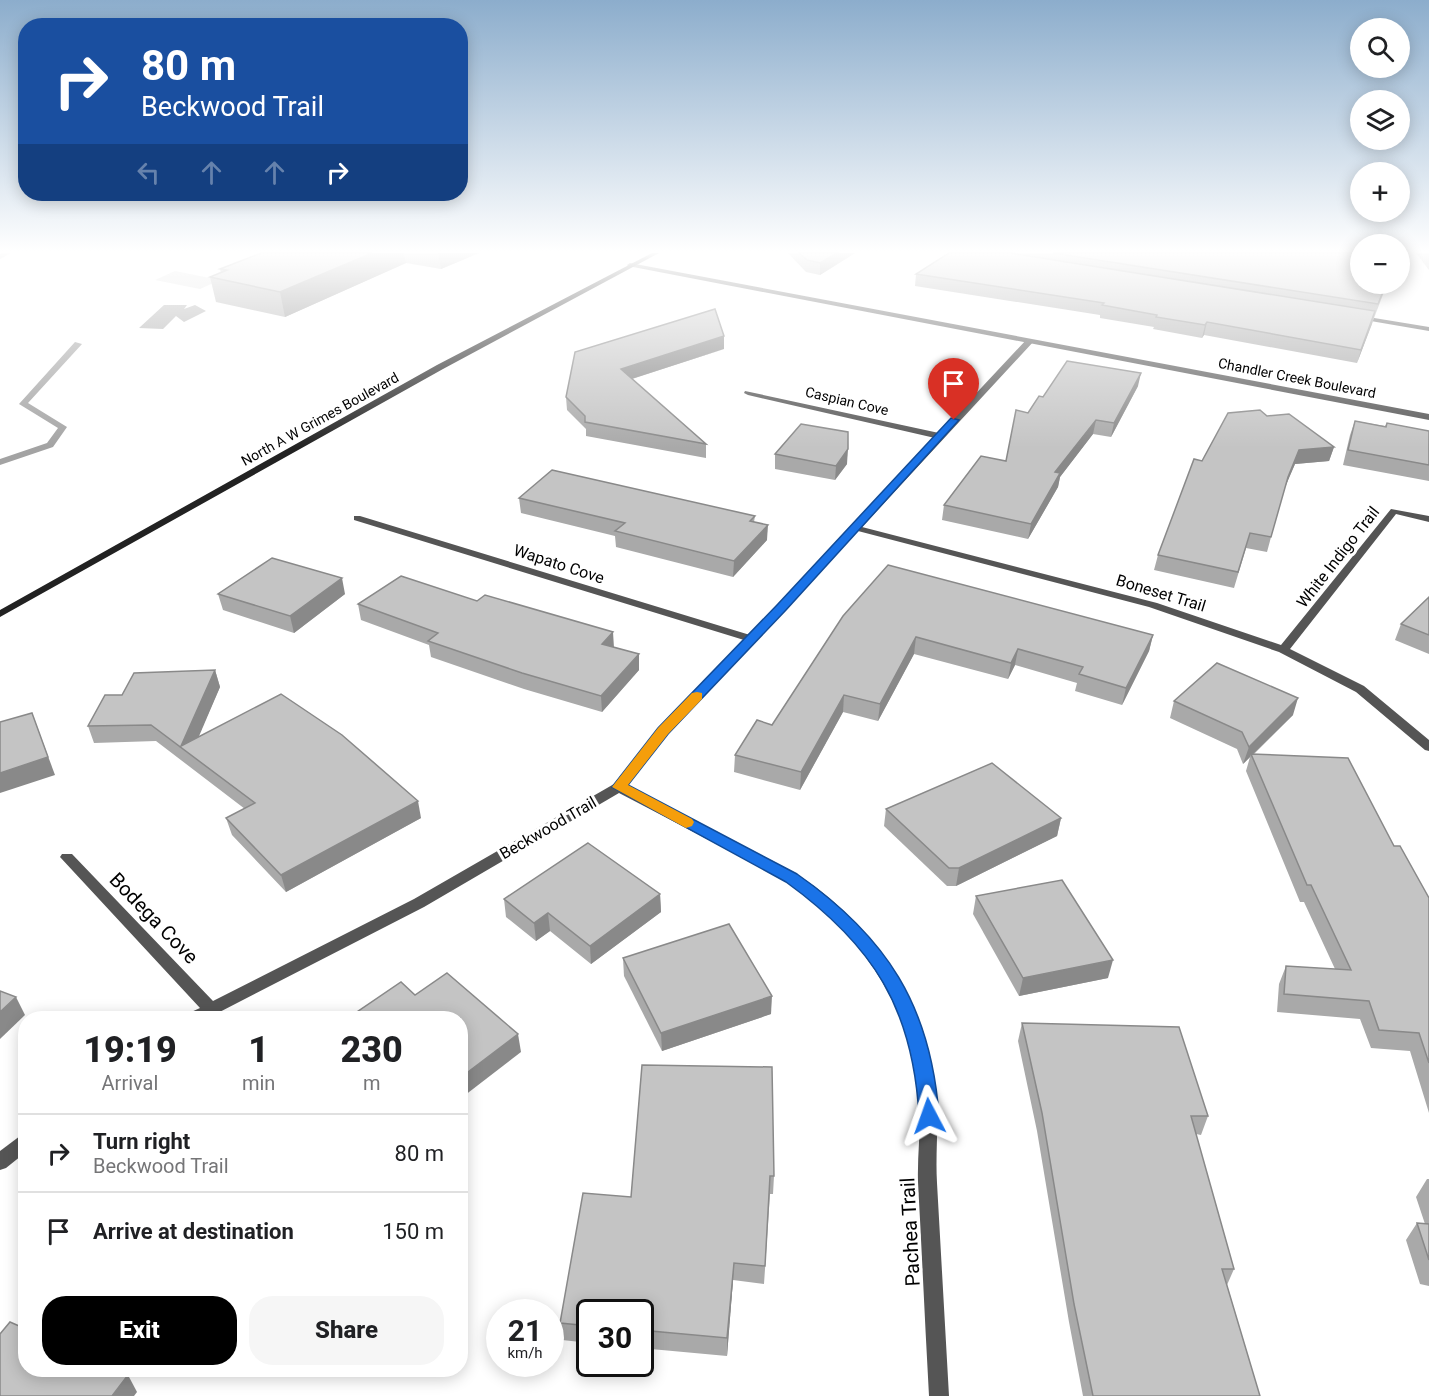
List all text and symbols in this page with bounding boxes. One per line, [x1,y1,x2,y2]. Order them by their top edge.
map controls [1350,18,1410,294]
button: search [1350,18,1410,78]
text: 80 m [141,41,236,90]
icon: right [42,42,120,120]
button: layers [1350,90,1410,150]
text: Beckwood Trail [141,91,324,123]
icon: left [132,156,165,189]
icon: ahead [195,156,228,189]
icon: ahead [258,156,291,189]
icon: right [321,156,354,189]
button: + [1350,162,1410,222]
button: − [1350,234,1410,294]
street label: Chandler Creek Boulevard [1217,355,1377,401]
pin [928,358,979,420]
icon: arrive [937,367,970,400]
street label: North A W Grimes Boulevard [239,369,401,469]
street label: Caspian Cove [804,384,890,418]
street label: White Indigo Trail [1293,503,1383,611]
street label: Wapato Cove [511,540,607,588]
street label: Boneset Trail [1114,570,1208,616]
street label: Beckwood Trail [496,793,600,863]
street label: Bodega Cove [105,867,203,969]
text: 19:19 [83,1029,177,1071]
text: 1 [248,1029,269,1071]
text: 230 [341,1029,403,1071]
text: Arrival [102,1071,158,1095]
text: min [242,1071,275,1095]
text: m [363,1071,380,1095]
position arrow [897,1084,961,1148]
text: Turn right [93,1129,190,1154]
icon: right [42,1137,75,1170]
text: 80 m [395,1141,444,1166]
text: Beckwood Trail [93,1154,229,1178]
street label: Pachea Trail [895,1177,925,1287]
icon: arrive [42,1215,75,1248]
text: Arrive at destination [93,1219,294,1244]
text: 150 m [382,1219,444,1244]
button: Exit [42,1296,237,1365]
button: Share [249,1296,444,1365]
speed limit sign: 30 [576,1299,654,1377]
text: 21 [508,1313,542,1348]
text: km/h [507,1344,543,1362]

